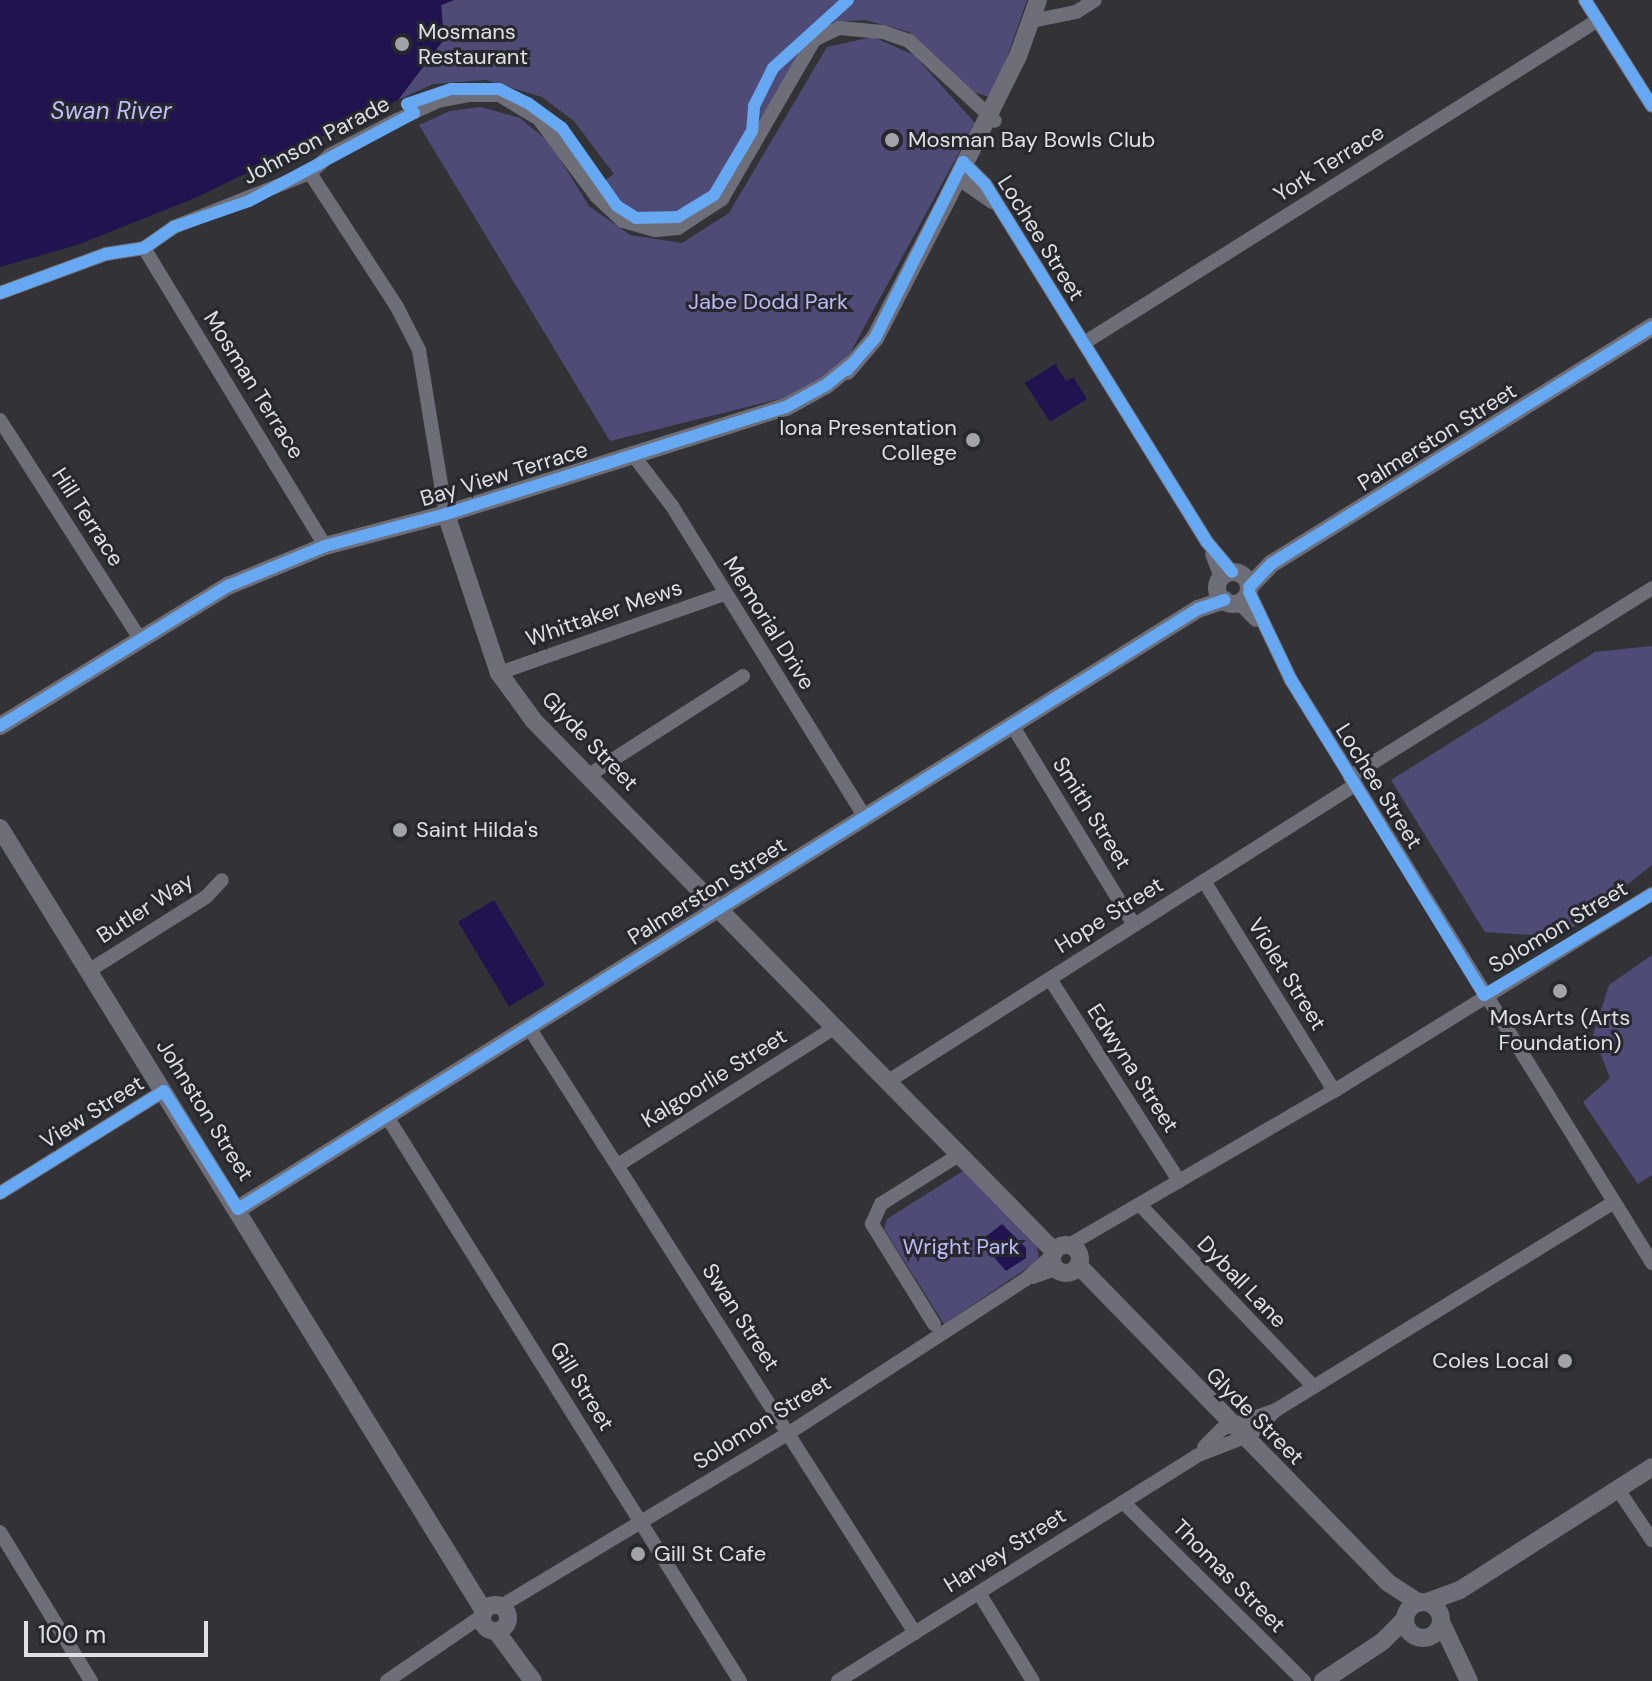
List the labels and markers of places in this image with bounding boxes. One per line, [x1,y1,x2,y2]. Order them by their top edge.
place label: Mosmans Restaurant [418,18,528,70]
marker: Mosmans Restaurant [393,35,411,53]
place label: Mosman Bay Bowls Club [908,127,1155,153]
marker: Mosman Bay Bowls Club [883,131,901,149]
place label: Iona Presentation College [779,414,957,466]
marker: Iona Presentation College [964,431,982,449]
place label: Saint Hilda's [416,817,539,843]
marker: Saint Hilda's [391,821,409,839]
marker: MosArts (Arts Foundation) [1551,982,1569,1000]
place label: MosArts (Arts Foundation) [1490,1004,1630,1056]
place label: Coles Local [1432,1348,1549,1374]
marker: Coles Local [1556,1352,1574,1370]
place label: Gill St Cafe [654,1541,766,1567]
marker: Gill St Cafe [629,1545,647,1563]

